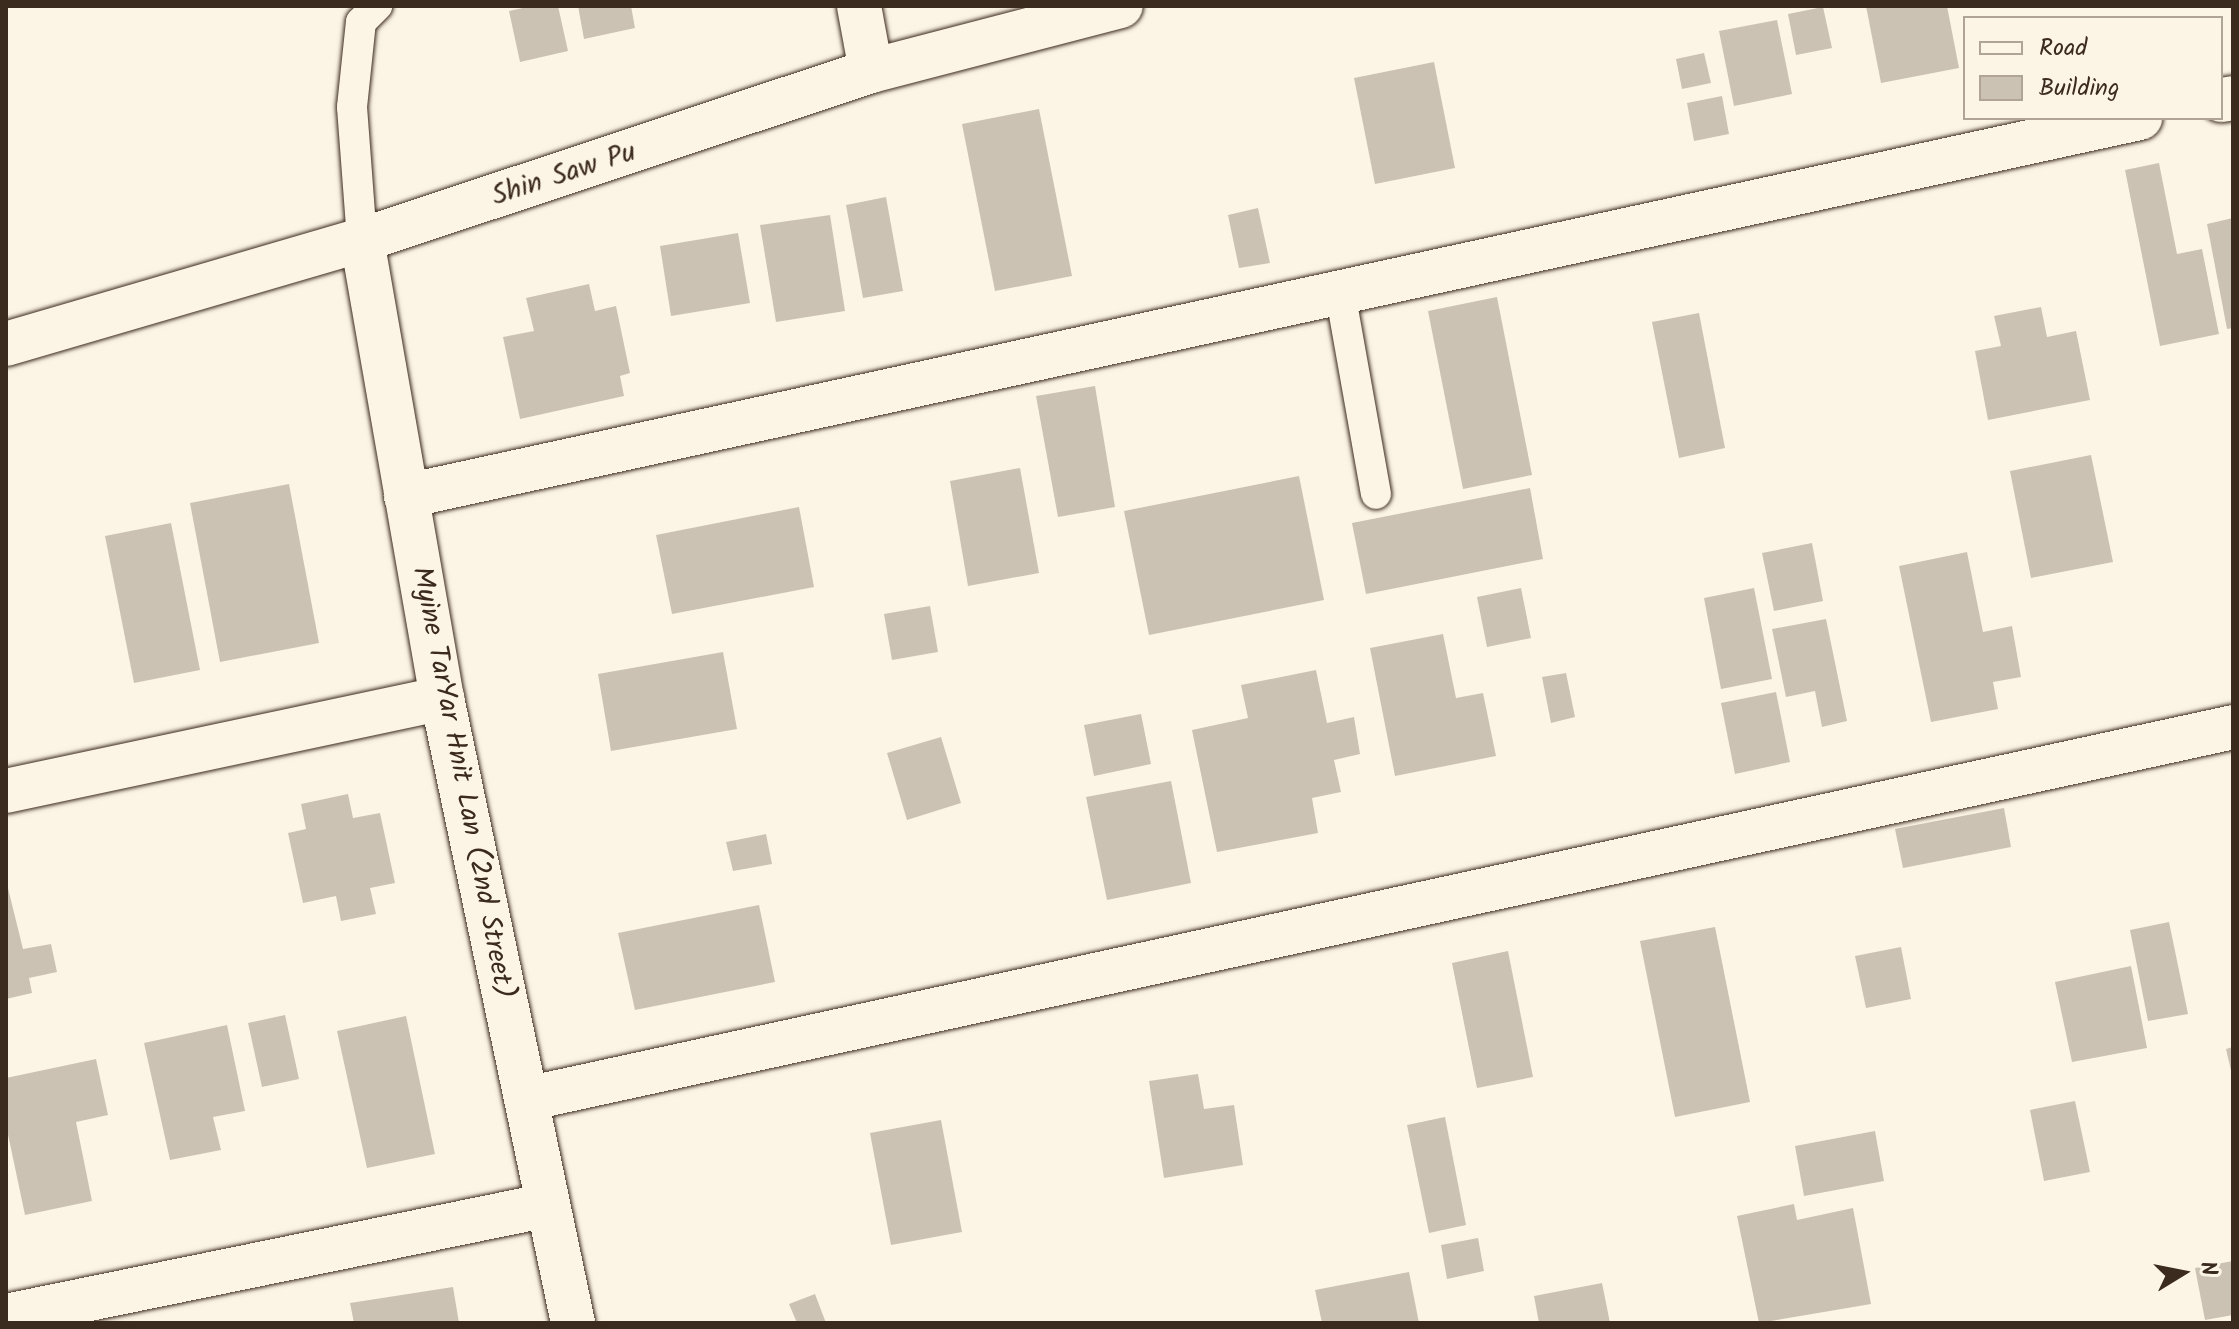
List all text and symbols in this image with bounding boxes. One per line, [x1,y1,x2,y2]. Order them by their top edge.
legend [1963,16,2223,120]
text: Road [2039,29,2087,68]
text: Building [2039,69,2119,108]
street label: Shin Saw Pu [488,136,640,214]
street label: Myine TarYar Hnit Lan (2nd Street) [404,564,520,1002]
north arrow [2143,1233,2223,1313]
text: N [2189,1259,2226,1279]

